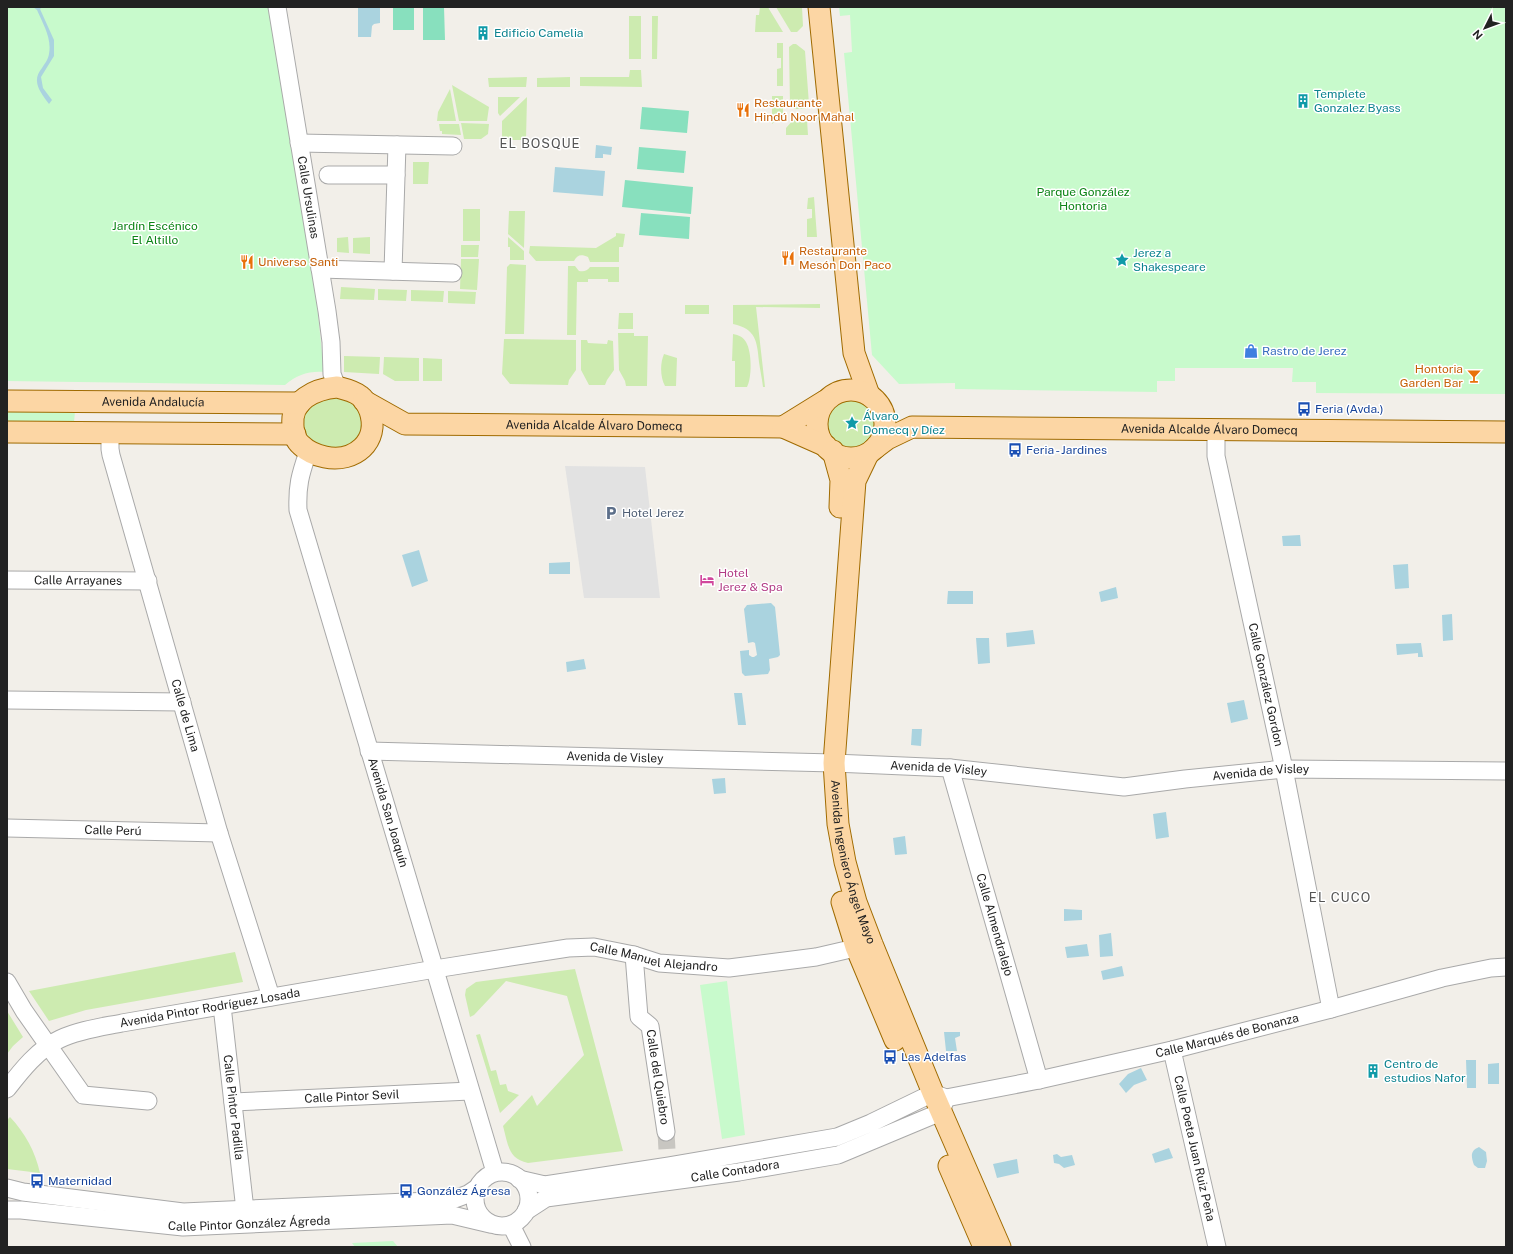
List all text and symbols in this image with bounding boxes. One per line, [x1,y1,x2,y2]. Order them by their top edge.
north arrow [1465,8,1505,48]
building icon: Edificio Camelia [475,25,491,41]
place label: Edificio Camelia [494,26,584,40]
text: N [1470,27,1485,42]
place label: Templete Gonzalez Byass [1314,87,1401,115]
building icon: Templete Gonzalez Byass [1295,93,1311,109]
place label: Restaurante Hindú Noor Mahal [754,96,855,124]
restaurant icon: Restaurante Hindú Noor Mahal [735,102,751,118]
district label: EL BOSQUE [499,136,581,151]
street label: Calle Ursulinas [295,155,322,240]
park label: Parque González Hontoria [1036,185,1130,213]
park label: Jardín Escénico El Altillo [112,219,198,247]
place label: Restaurante Mesón Don Paco [799,244,892,272]
place label: Jerez a Shakespeare [1133,246,1206,274]
restaurant icon: Restaurante Mesón Don Paco [780,250,796,266]
place icon: Jerez a Shakespeare [1114,252,1130,268]
restaurant icon: Universo Santi [239,254,255,270]
place label: Universo Santi [258,255,338,269]
shop icon: Rastro de Jerez [1243,343,1259,359]
place label: Rastro de Jerez [1262,344,1347,358]
place label: Hontoria Garden Bar [1400,362,1463,390]
bar icon: Hontoria Garden Bar [1466,368,1482,384]
street label: Avenida Andalucía [101,395,204,409]
bus stop icon: Feria (Avda.) [1296,401,1312,417]
place label: Feria (Avda.) [1315,402,1384,416]
place label: Álvaro Domecq y Díez [863,409,945,437]
place icon: Álvaro Domecq y Díez [844,415,860,431]
street label: Avenida Alcalde Álvaro Domecq [505,418,683,433]
street label: Avenida Alcalde Álvaro Domecq [1121,422,1298,437]
bus stop icon: Feria - Jardines [1007,442,1023,458]
place label: Feria - Jardines [1026,443,1107,457]
parking icon: Hotel Jerez [603,505,619,521]
place label: Hotel Jerez [622,506,684,520]
place label: Hotel Jerez & Spa [718,566,783,594]
hotel icon: Hotel Jerez & Spa [699,572,715,588]
street label: Calle Arrayanes [34,573,122,588]
street label: Calle González Gordon [1245,622,1286,748]
street label: Calle de Lima [168,678,202,753]
street label: Avenida de Visley [566,749,664,766]
street label: Avenida San Joaquín [365,756,411,869]
street label: Avenida de Visley [890,758,988,779]
street label: Avenida de Visley [1212,762,1310,783]
street label: Avenida Ingeniero Ángel Mayo [828,779,878,946]
street label: Calle Perú [84,823,142,838]
street label: Calle Almendralejo [973,872,1016,978]
district label: EL CUCO [1309,890,1371,905]
street label: Calle Manuel Alejandro [589,939,718,974]
street label: Avenida Pintor Rodríguez Losada [119,985,301,1030]
street label: Calle Marqués de Bonanza [1154,1011,1300,1061]
street label: Calle del Quiebro [644,1028,672,1126]
bus stop icon: Las Adelfas [882,1049,898,1065]
place label: Las Adelfas [901,1050,966,1064]
street label: Calle Pintor Padilla [221,1054,246,1161]
place label: Centro de estudios Nafor [1384,1057,1466,1085]
building icon: Centro de estudios Nafor [1365,1063,1381,1079]
street label: Calle Poeta Juan Ruiz Peña [1171,1074,1218,1223]
street label: Calle Pintor Sevil [304,1087,400,1106]
street label: Calle Contadora [690,1157,780,1185]
bus stop icon: Maternidad [29,1173,45,1189]
place label: Maternidad [48,1174,112,1188]
bus stop icon: González Ágresa [398,1183,414,1199]
place label: González Ágresa [417,1184,511,1198]
street label: Calle Pintor González Ágreda [167,1213,330,1234]

